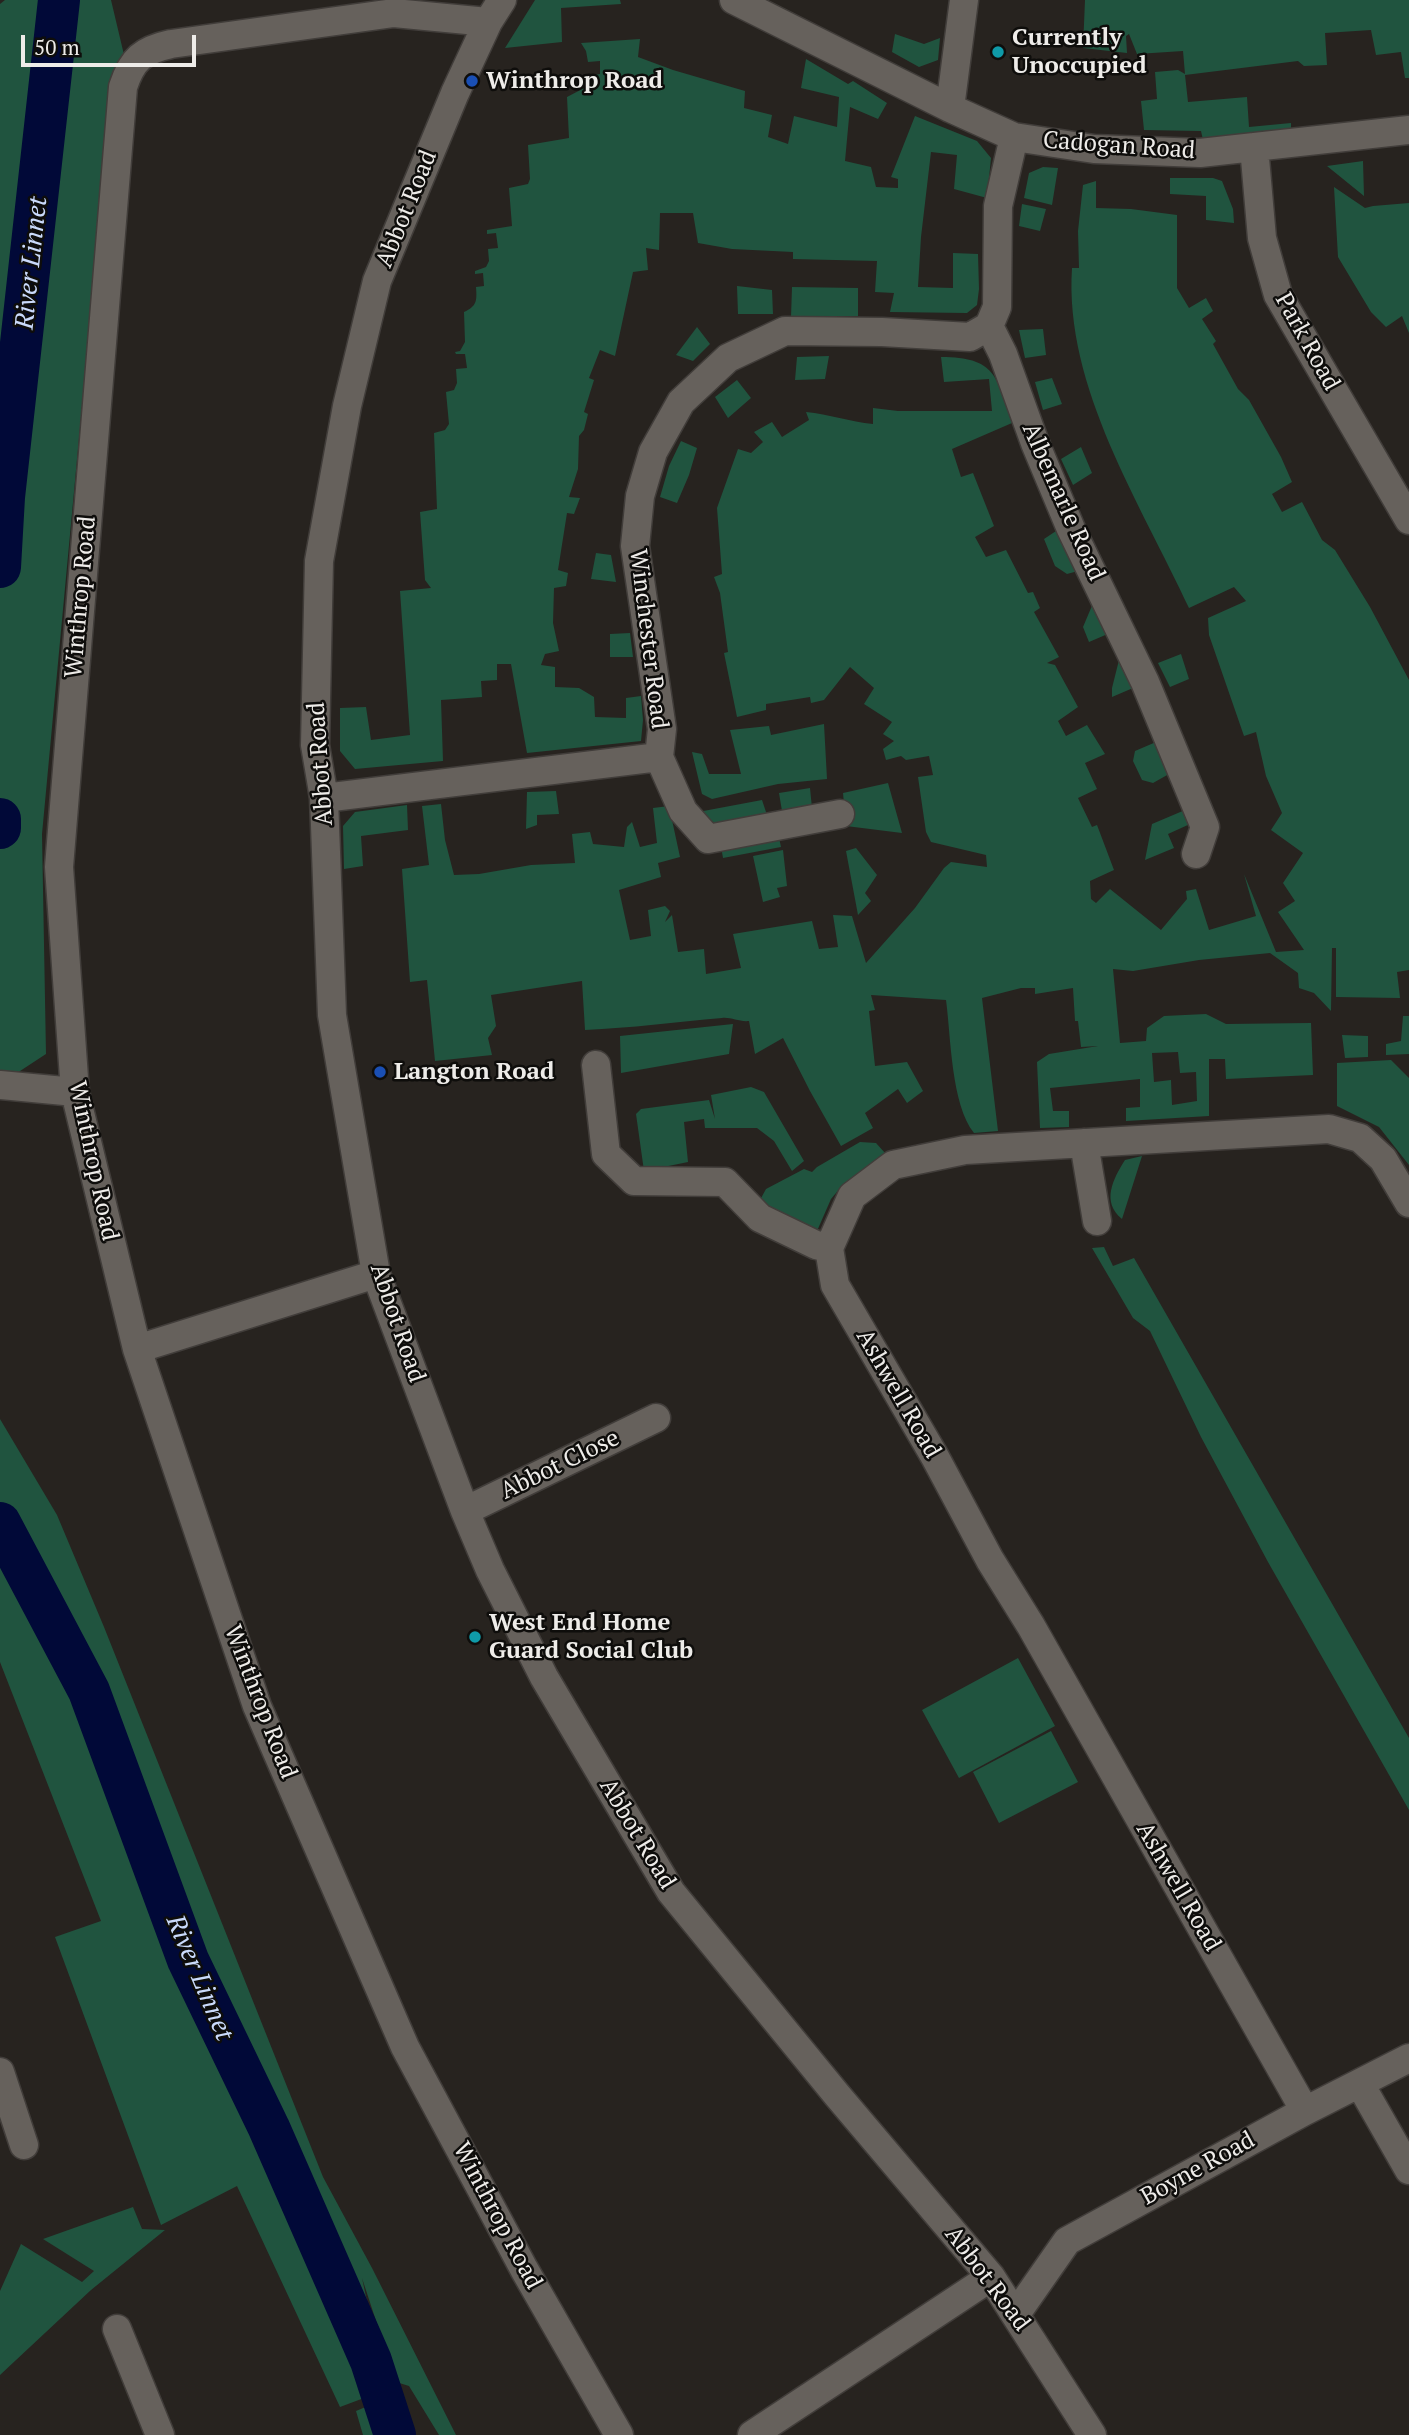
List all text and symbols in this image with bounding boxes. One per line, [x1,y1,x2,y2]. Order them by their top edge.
scale bar [24,21,200,65]
place label: Currently Unoccupied [1012,24,1147,80]
text: 50 m [34,33,80,61]
marker: Currently Unoccupied [990,44,1006,60]
place label: Winthrop Road [486,67,663,95]
marker: Winthrop Road [464,73,480,89]
street label: Cadogan Road [1042,126,1196,166]
street label: Abbot Road [370,146,444,272]
water label: River Linnet [10,195,54,331]
street label: Park Road [1268,288,1346,396]
street label: Albemarle Road [1015,419,1111,585]
street label: Winthrop Road [60,515,102,679]
street label: Winchester Road [623,547,673,731]
street label: Abbot Road [302,701,340,827]
place label: Langton Road [394,1058,554,1086]
marker: Langton Road [372,1064,388,1080]
street label: Winthrop Road [62,1079,124,1243]
street label: Abbot Road [363,1260,431,1386]
street label: Ashwell Road [850,1324,946,1464]
street label: Abbot Close [496,1424,624,1506]
place label: West End Home Guard Social Club [489,1609,693,1665]
street label: Winthrop Road [217,1621,303,1783]
marker: West End Home Guard Social Club [467,1629,483,1645]
street label: Abbot Road [593,1774,681,1894]
street label: Ashwell Road [1130,1817,1226,1957]
water label: River Linnet [159,1911,239,2045]
street label: Boyne Road [1136,2126,1260,2212]
street label: Winthrop Road [446,2138,548,2294]
street label: Abbot Road [938,2221,1036,2337]

